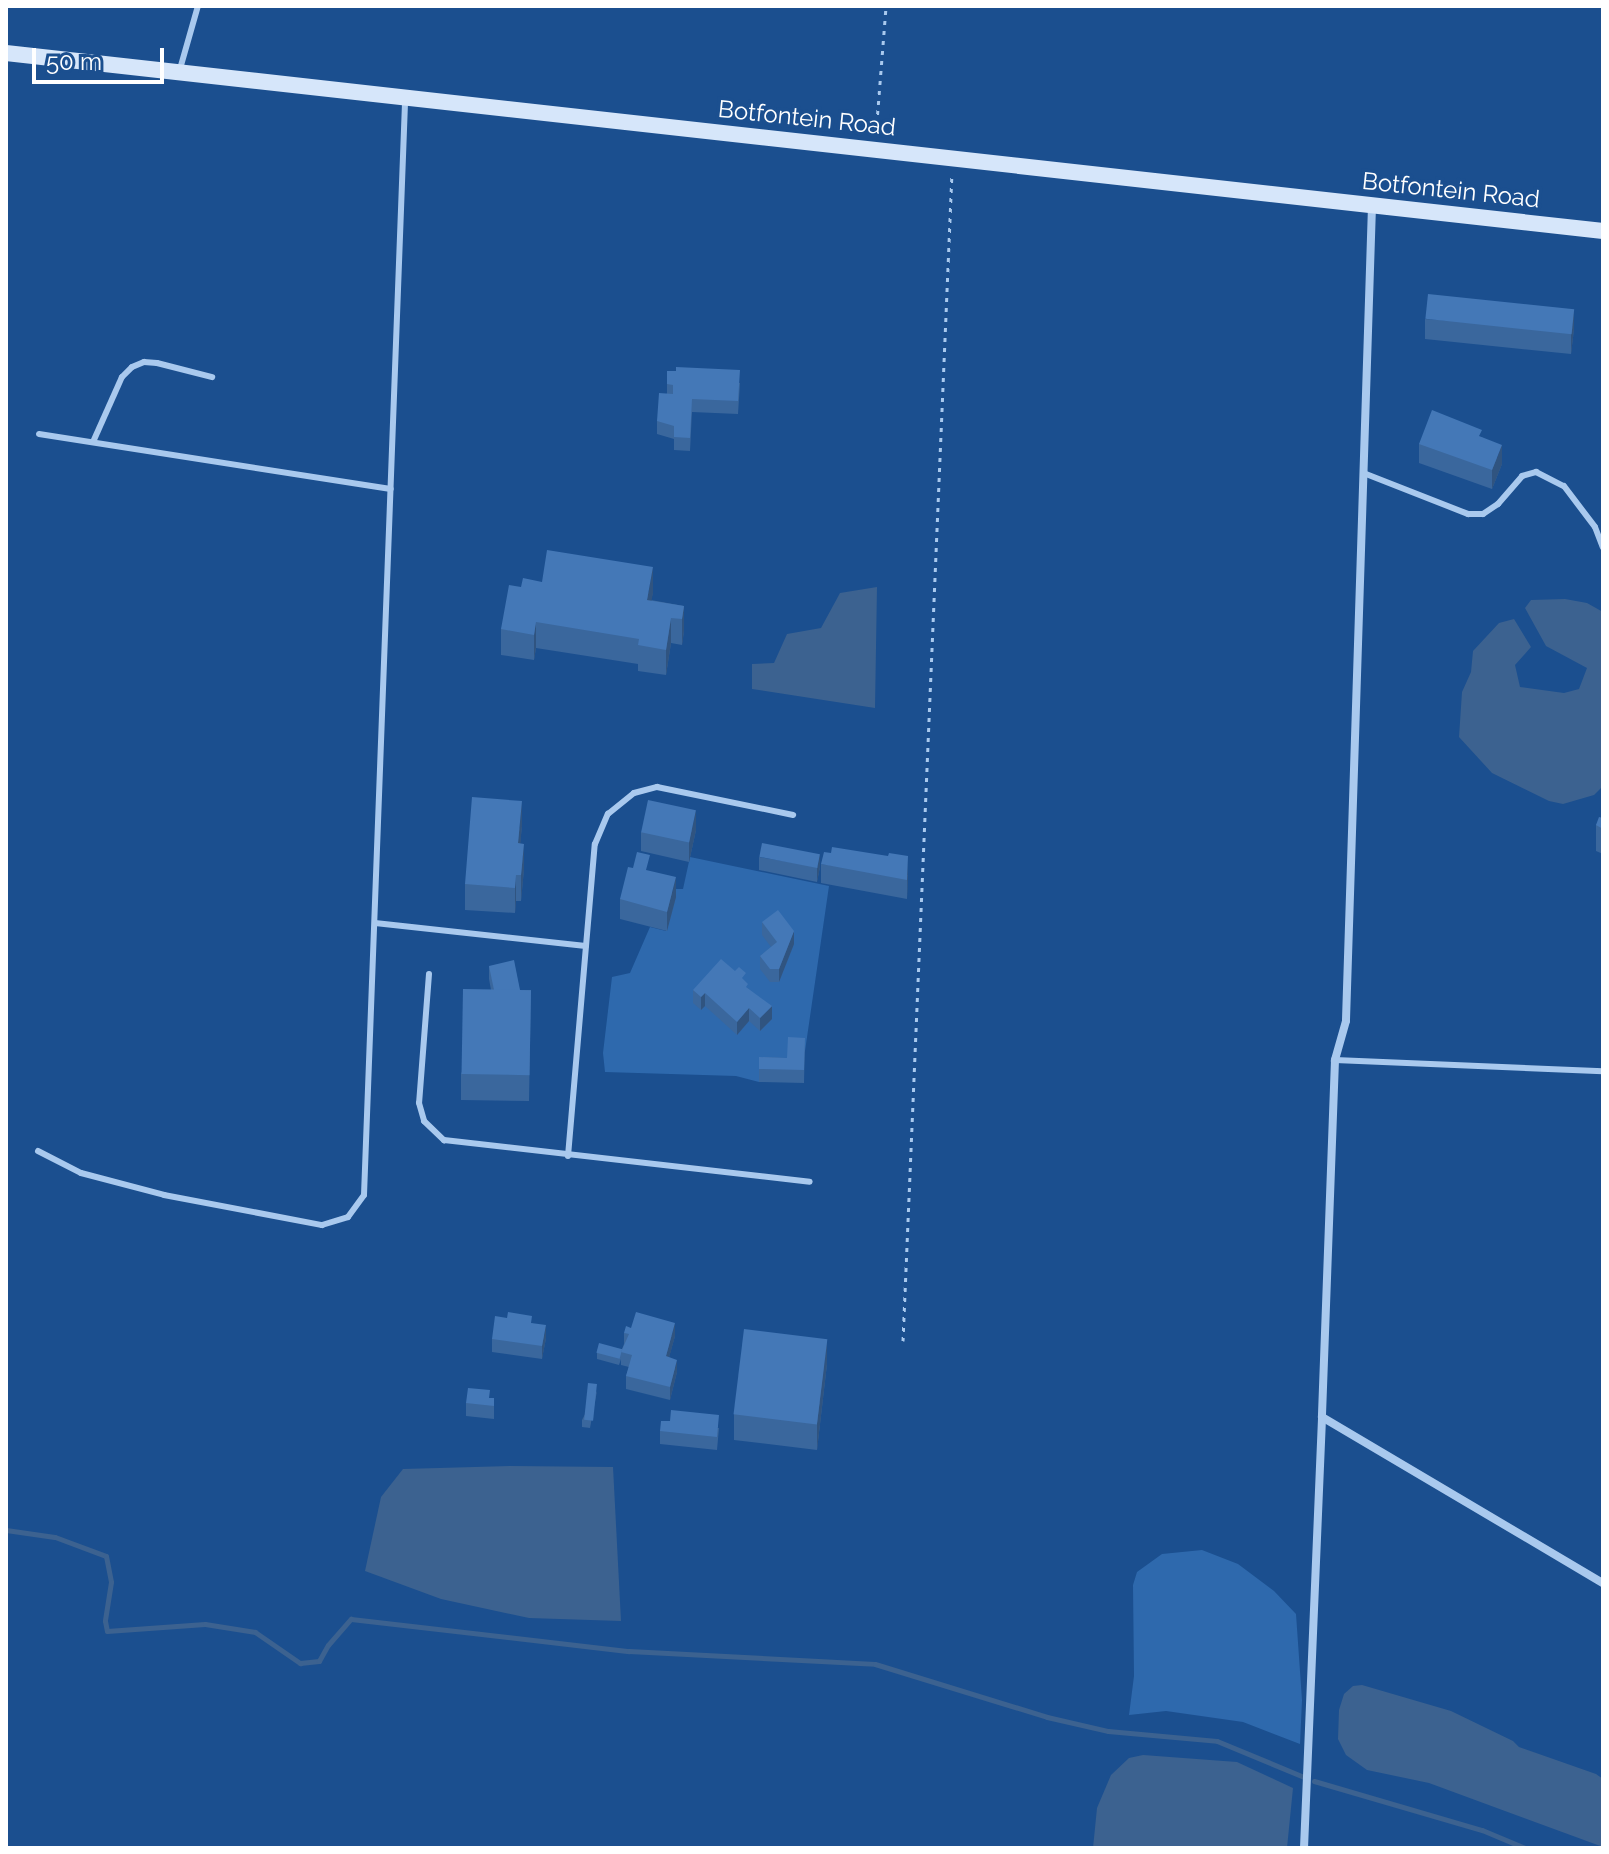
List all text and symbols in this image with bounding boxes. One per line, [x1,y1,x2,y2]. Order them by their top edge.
scale bar [36,32,168,82]
text: 50 m [46,47,102,76]
street label: Botfontein Road [717,94,897,142]
street label: Botfontein Road [1361,166,1541,214]

